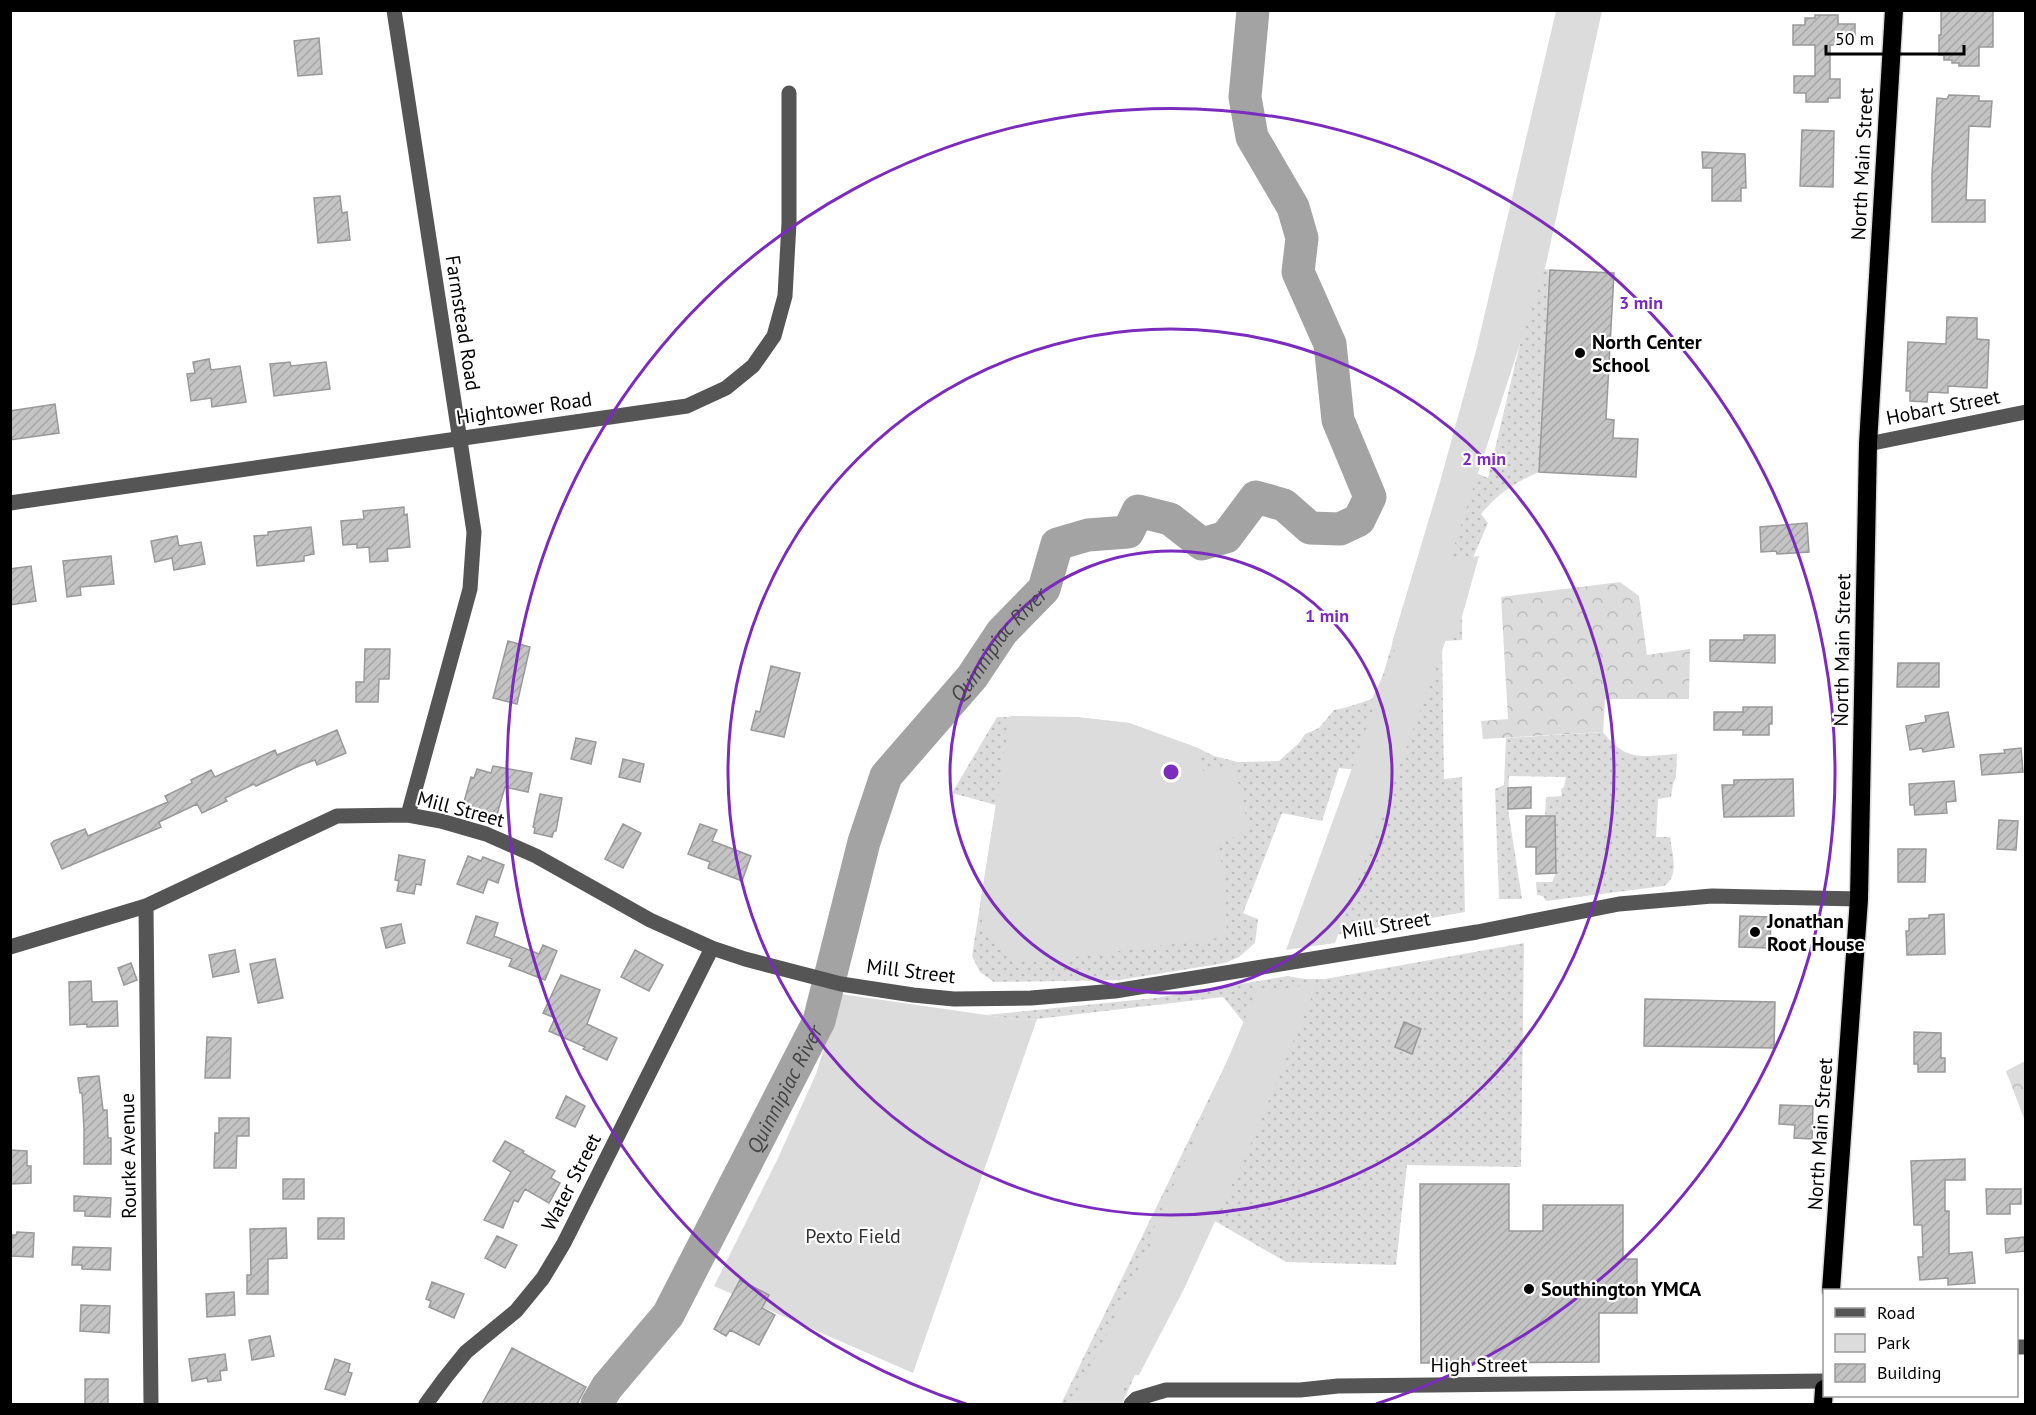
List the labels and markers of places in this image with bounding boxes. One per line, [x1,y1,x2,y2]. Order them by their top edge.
place label: North Center School [1592,329,1702,378]
marker: North Center School [1573,346,1587,360]
centre of rings [1161,762,1181,782]
place label: Jonathan Root House [1766,908,1865,957]
marker: Jonathan Root House [1748,925,1762,939]
place label: Southington YMCA [1541,1276,1702,1302]
marker: Southington YMCA [1522,1282,1536,1296]

